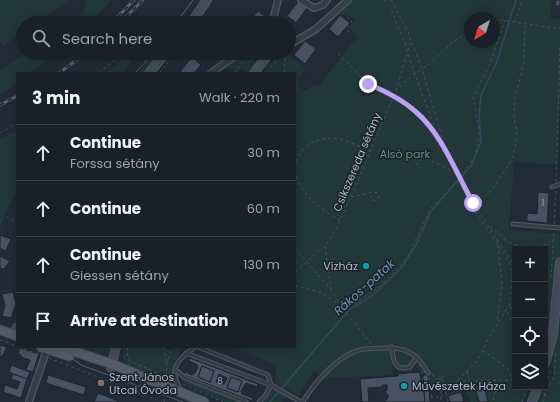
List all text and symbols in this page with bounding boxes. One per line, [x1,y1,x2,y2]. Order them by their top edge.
north arrow [464,12,500,48]
search box [16,16,296,60]
icon: search [30,27,52,49]
text: Search here [62,28,152,49]
route end [359,75,377,93]
text: 3 min [32,86,80,110]
text: Walk · 220 m [199,88,280,107]
street label: Csíkszereda sétány [329,109,385,214]
text: Continue [70,132,141,153]
icon: ahead [32,142,54,164]
text: 30 m [247,143,280,162]
park label: Alsó park [380,146,431,162]
text: Forssa sétány [70,154,160,173]
route start [464,194,482,212]
house number: 1 [542,197,545,209]
icon: ahead [32,198,54,220]
text: Continue [70,198,141,219]
text: 60 m [247,199,280,218]
text: Continue [70,244,141,265]
map controls [512,246,548,390]
button: + [512,246,548,282]
icon: ahead [32,254,54,276]
water label: Rákos-patak [330,254,399,319]
text: 130 m [243,255,280,274]
place label: Vízház [323,258,358,274]
marker: Vízház [361,261,371,271]
text: Giessen sétány [70,266,169,285]
button: − [512,282,548,318]
icon: arrive [32,310,54,332]
text: Arrive at destination [70,310,228,331]
button: locate [512,318,548,354]
button: layers [512,354,548,390]
place label: Szent János Utcai Óvoda [109,369,177,398]
house number: 8 [217,375,223,387]
marker: Szent János Utcai Óvoda [96,378,106,388]
place label: Művészetek Háza [412,378,506,394]
marker: Művészetek Háza [399,381,409,391]

